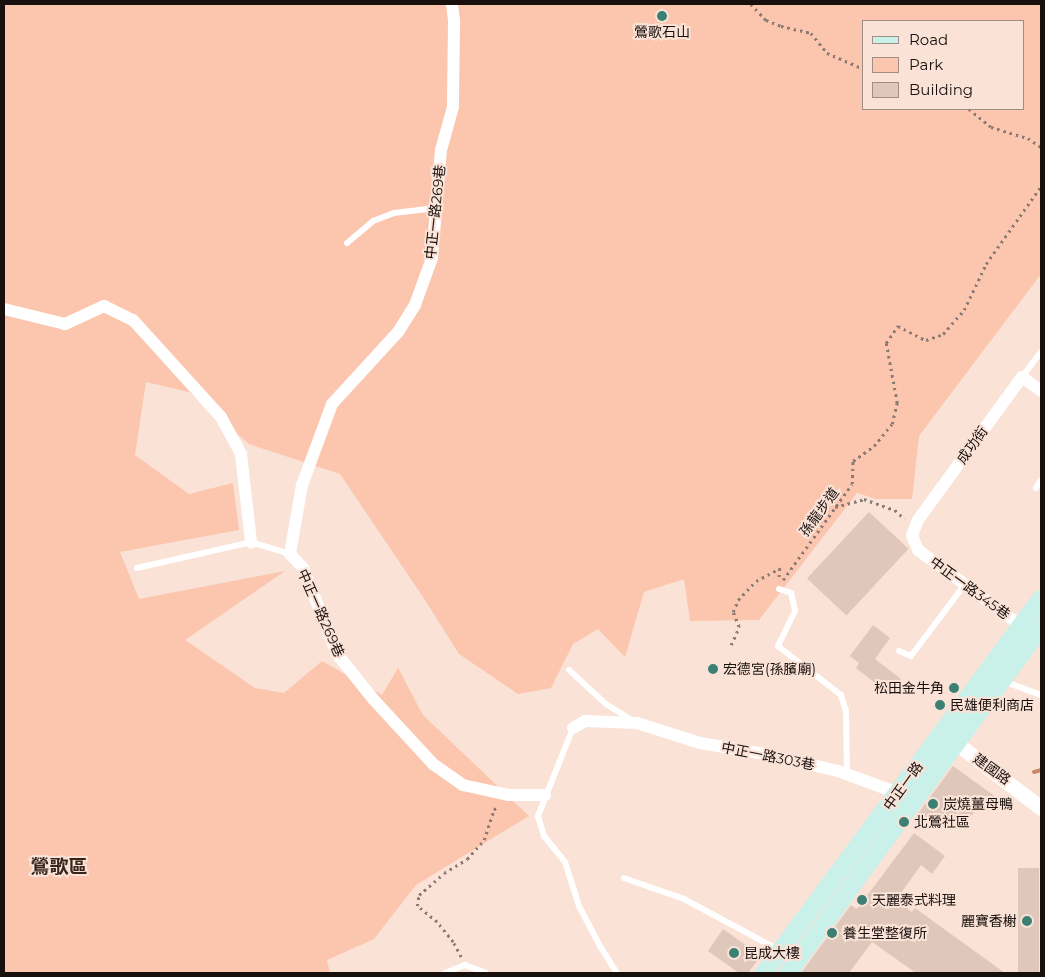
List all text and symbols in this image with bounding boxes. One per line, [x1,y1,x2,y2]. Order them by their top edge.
marker: 鶯歌石山 [656,10,668,22]
legend [862,20,1025,110]
place label: 鶯歌石山 [634,24,690,40]
text: Road [909,30,948,49]
text: Park [909,55,943,74]
text: Building [909,80,973,99]
street label: 中正一路269巷 [422,164,448,260]
street label: 成功街 [953,423,991,467]
street label: 孫龍步道 [796,484,842,540]
street label: 中正一路345巷 [927,553,1013,623]
street label: 中正一路269巷 [294,566,348,660]
place label: 宏德宮(孫臏廟) [723,661,816,677]
marker: 宏德宮(孫臏廟) [707,663,719,675]
place label: 松田金牛角 [874,680,944,696]
marker: 松田金牛角 [948,682,960,694]
place label: 民雄便利商店 [950,697,1034,713]
marker: 民雄便利商店 [934,699,946,711]
street label: 中正一路303巷 [720,739,816,773]
street label: 建國路 [970,750,1014,788]
street label: 中正一路 [880,758,926,814]
place label: 炭燒薑母鴨 [943,796,1013,812]
marker: 炭燒薑母鴨 [927,798,939,810]
place label: 北鶯社區 [914,814,970,830]
marker: 北鶯社區 [898,816,910,828]
district label: 鶯歌區 [31,856,87,878]
place label: 天麗泰式料理 [872,892,956,908]
marker: 天麗泰式料理 [856,894,868,906]
place label: 麗寶香榭 [961,913,1017,929]
marker: 麗寶香榭 [1021,915,1033,927]
place label: 養生堂整復所 [843,925,927,941]
marker: 養生堂整復所 [825,926,839,940]
place label: 昆成大樓 [744,945,800,961]
marker: 昆成大樓 [728,947,740,959]

